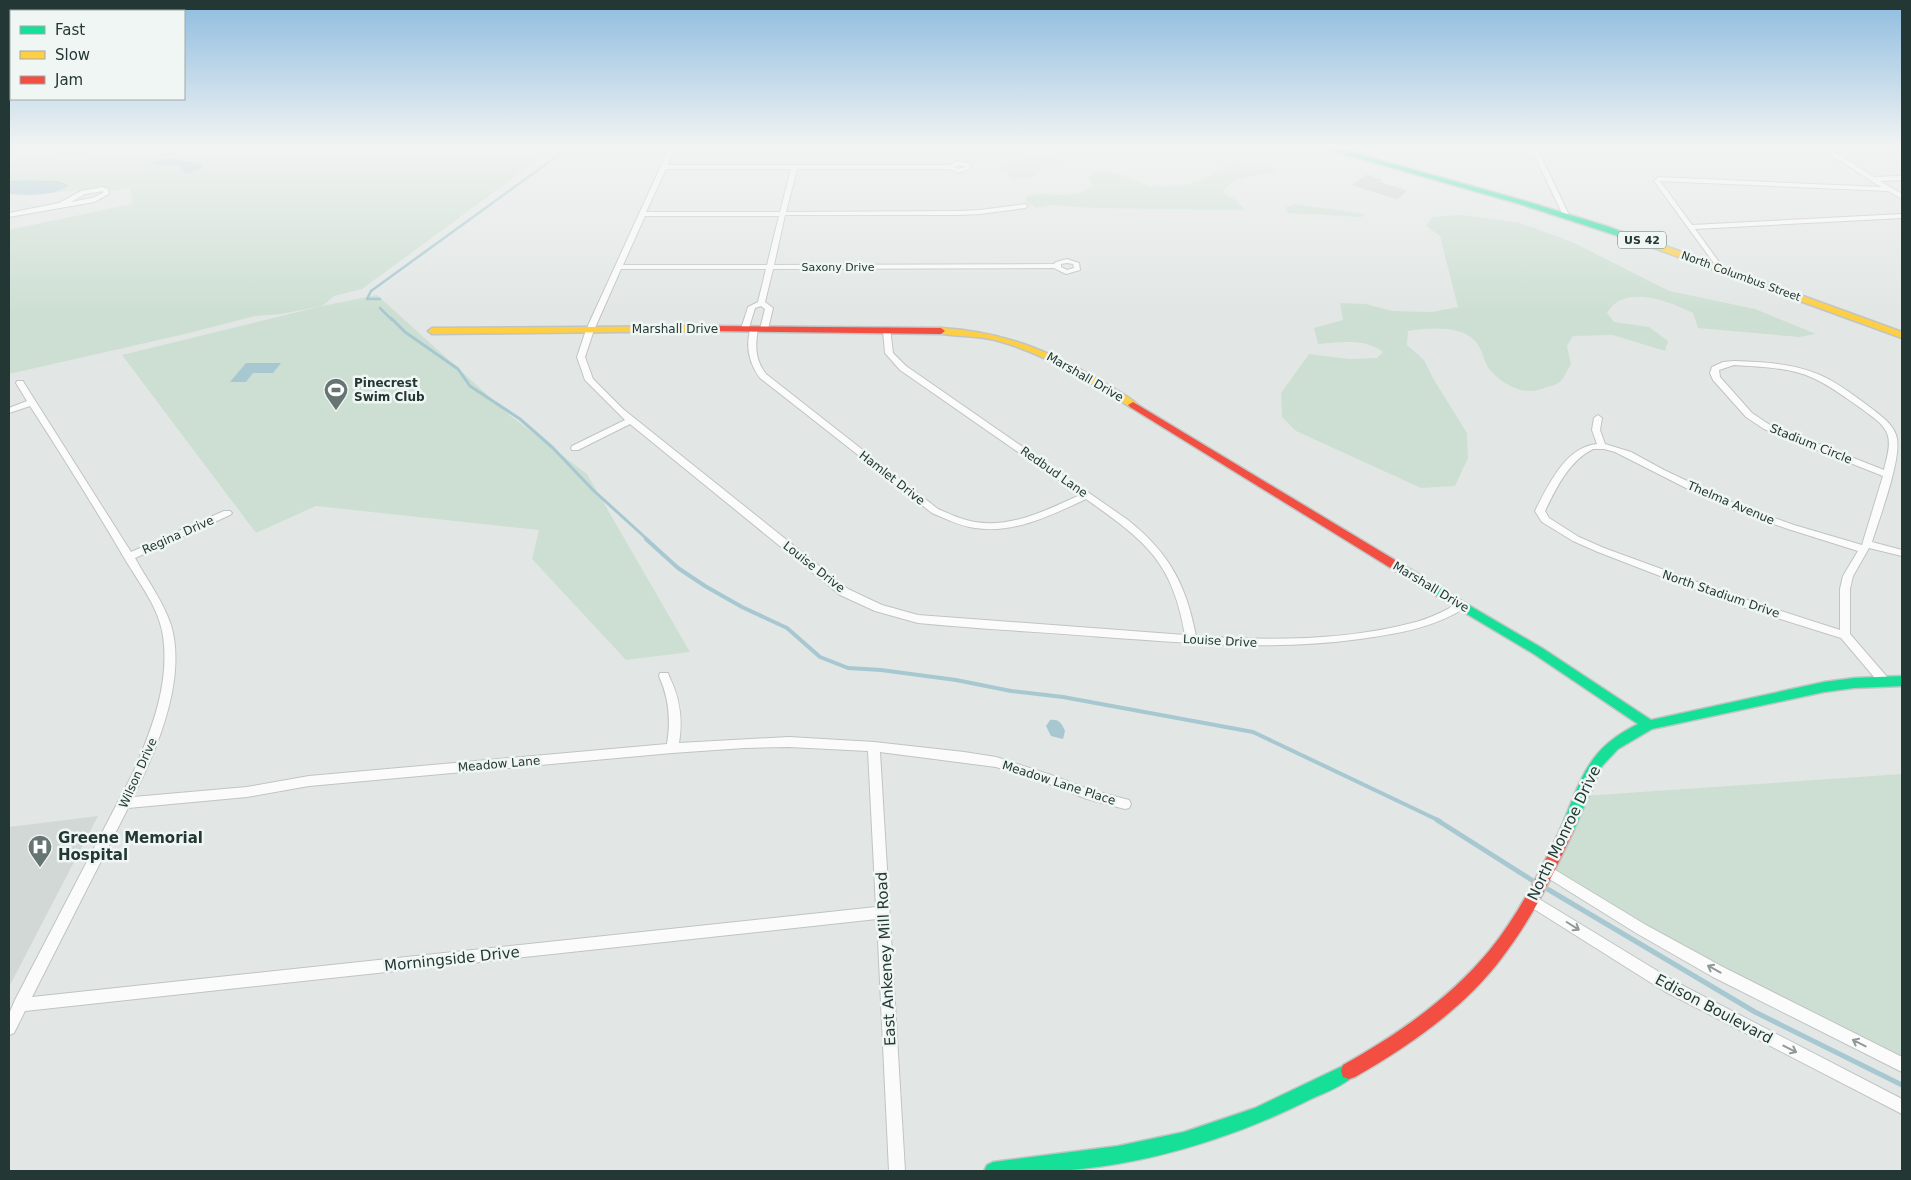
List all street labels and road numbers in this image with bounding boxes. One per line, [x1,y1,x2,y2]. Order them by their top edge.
road number: US 42 [1618,232,1666,248]
street label: North Columbus Street [1679,249,1803,304]
street label: Saxony Drive [802,261,875,274]
street label: Marshall Drive [632,322,718,336]
street label: Marshall Drive [1044,349,1126,405]
street label: Stadium Circle [1768,421,1854,467]
street label: Redbud Lane [1018,444,1090,500]
street label: Hamlet Drive [856,448,928,508]
street label: Thelma Avenue [1684,478,1777,528]
street label: Regina Drive [140,513,216,557]
street label: Louise Drive [780,539,848,595]
street label: Marshall Drive [1390,559,1472,615]
street label: North Stadium Drive [1661,567,1781,621]
street label: Louise Drive [1183,632,1257,650]
street label: Wilson Drive [116,736,160,810]
street label: Meadow Lane [457,753,541,775]
street label: Meadow Lane Place [1001,758,1117,808]
street label: North Monroe Drive [1524,763,1604,903]
street label: East Ankeney Mill Road [872,871,900,1047]
street label: Morningside Drive [383,943,521,975]
street label: Edison Boulevard [1652,970,1776,1048]

